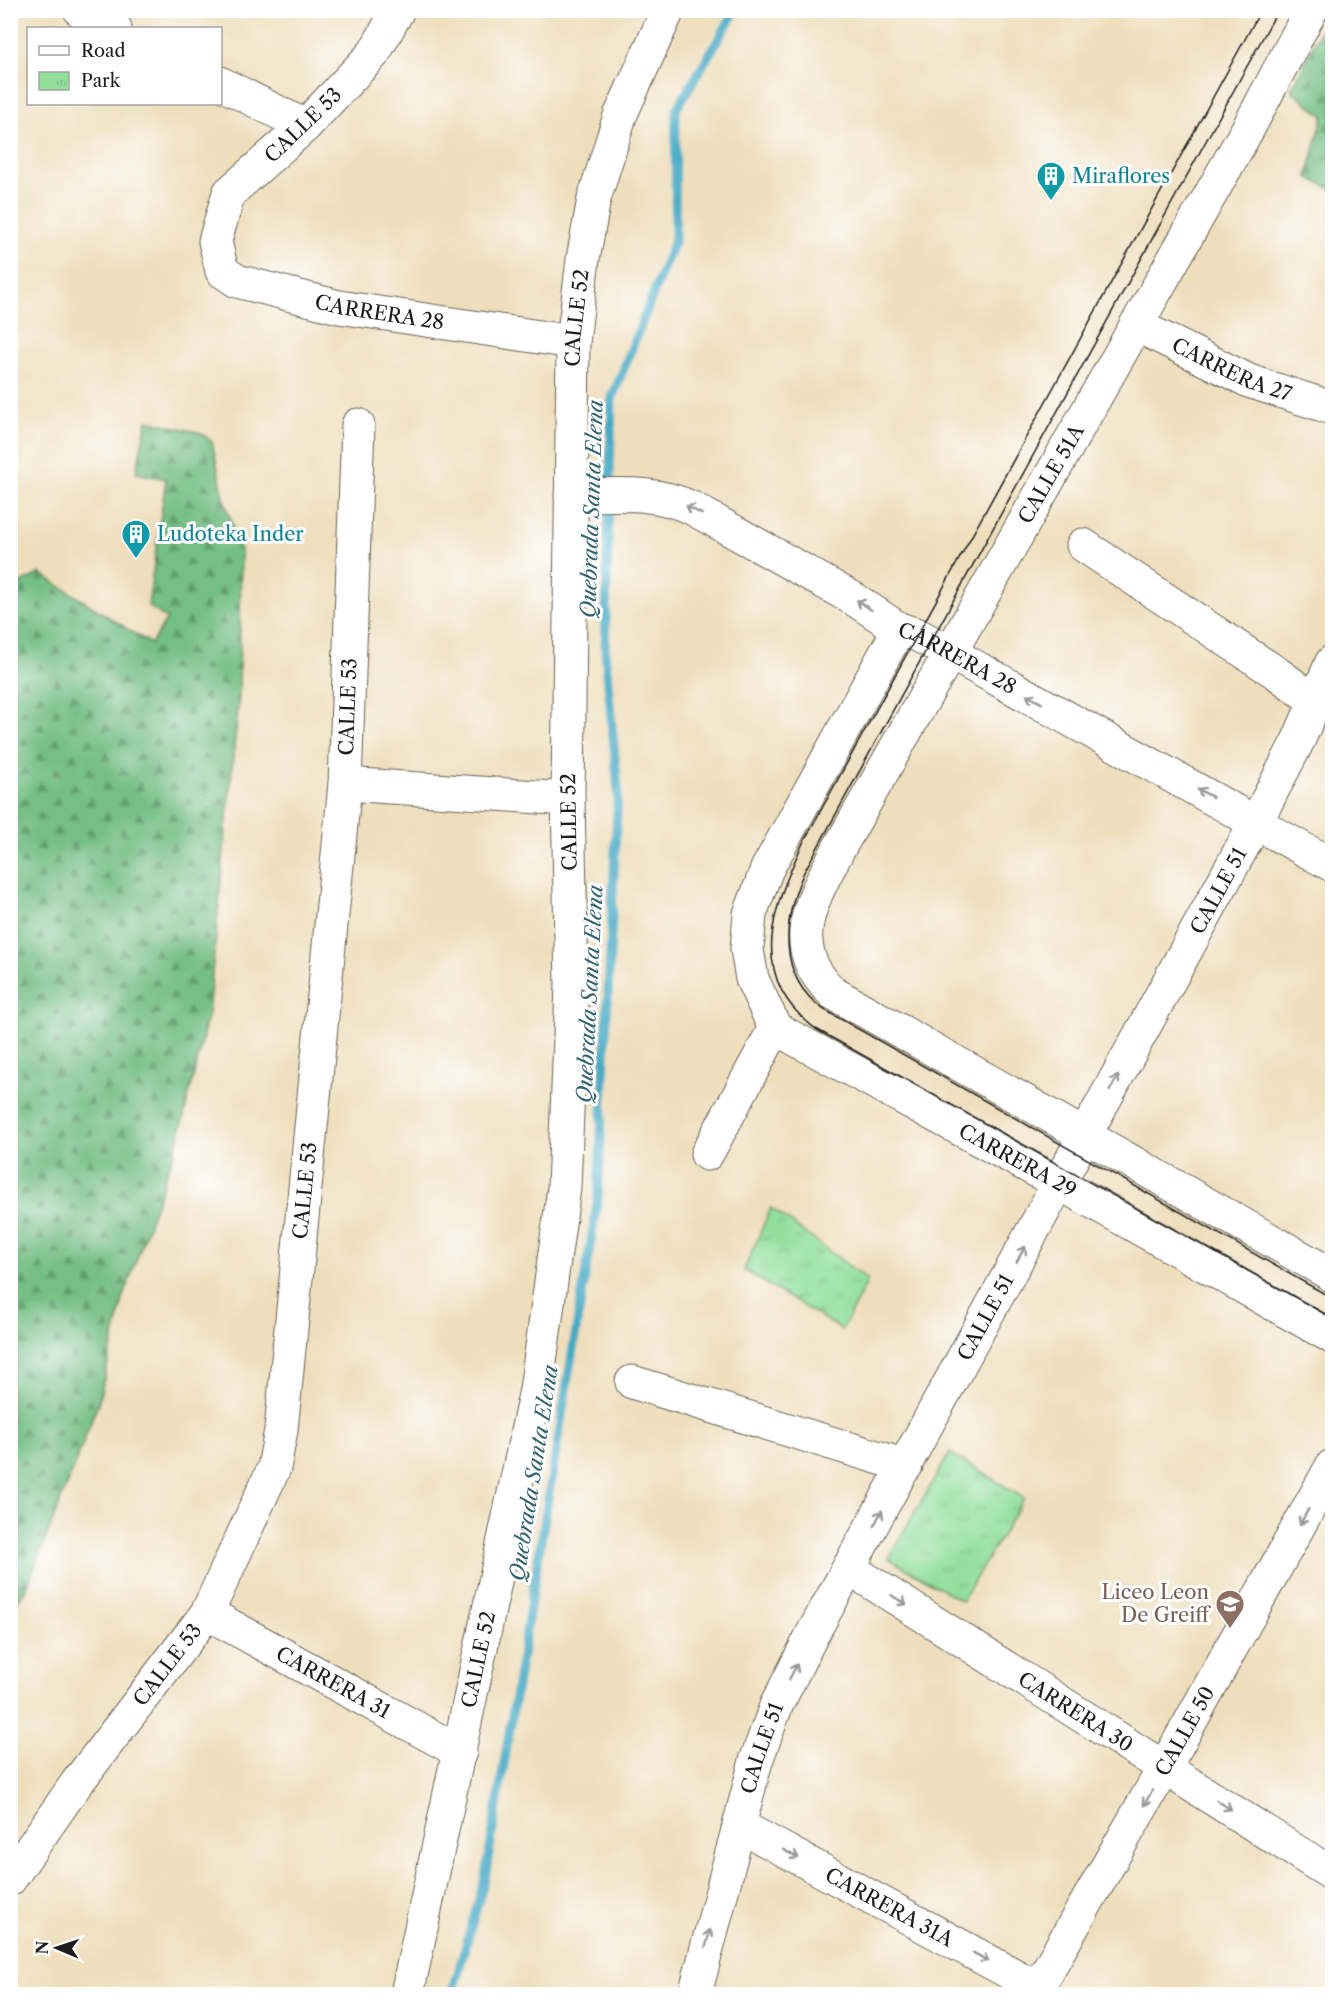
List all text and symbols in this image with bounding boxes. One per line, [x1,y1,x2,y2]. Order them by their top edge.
legend [27,27,222,105]
text: Road [81,40,126,62]
text: Park [81,70,122,92]
street label: CALLE 53 [260,83,346,167]
building icon: Miraflores [1035,160,1067,202]
place label: Miraflores [1072,164,1170,188]
street label: CALLE 52 [561,268,594,367]
street label: CARRERA 28 [312,289,446,335]
street label: CARRERA 27 [1168,333,1295,406]
water label: Quebrada Santa Elena [575,399,608,619]
street label: CALLE 51A [1013,419,1090,528]
one-way arrow [685,504,703,515]
building icon: Ludoteka Inder [120,518,152,560]
place label: Ludoteka Inder [157,522,304,546]
one-way arrow [855,599,872,612]
street label: CARRERA 28 [895,618,1021,699]
street label: CALLE 53 [334,658,362,756]
one-way arrow [1026,693,1043,705]
street label: CALLE 52 [556,773,582,871]
one-way arrow [1196,787,1214,798]
street label: CALLE 51 [1185,843,1252,938]
water label: Quebrada Santa Elena [571,884,608,1104]
one-way arrow [1109,1074,1120,1092]
street label: CARRERA 29 [954,1119,1081,1202]
street label: CALLE 53 [288,1141,321,1240]
one-way arrow [1015,1246,1027,1263]
street label: CALLE 51 [952,1269,1019,1365]
water label: Quebrada Santa Elena [504,1363,563,1583]
one-way arrow [1298,1508,1310,1525]
one-way arrow [873,1509,884,1527]
place label: Liceo Leon De Greiff [1101,1580,1211,1627]
school or university icon: Liceo Leon De Greiff [1214,1588,1246,1630]
one-way arrow [890,1595,907,1607]
street label: CALLE 52 [456,1609,500,1710]
street label: CALLE 53 [128,1619,207,1711]
street label: CARRERA 31 [272,1641,395,1724]
one-way arrow [788,1663,800,1681]
street label: CARRERA 30 [1014,1667,1137,1757]
street label: CALLE 50 [1150,1682,1220,1780]
street label: CALLE 51 [736,1698,789,1796]
one-way arrow [1142,1788,1153,1806]
one-way arrow [1215,1799,1232,1811]
one-way arrow [782,1848,799,1860]
street label: CARRERA 31A [821,1863,959,1952]
north arrow [27,1918,87,1978]
one-way arrow [703,1928,715,1947]
text: N [32,1940,52,1955]
one-way arrow [972,1951,989,1963]

